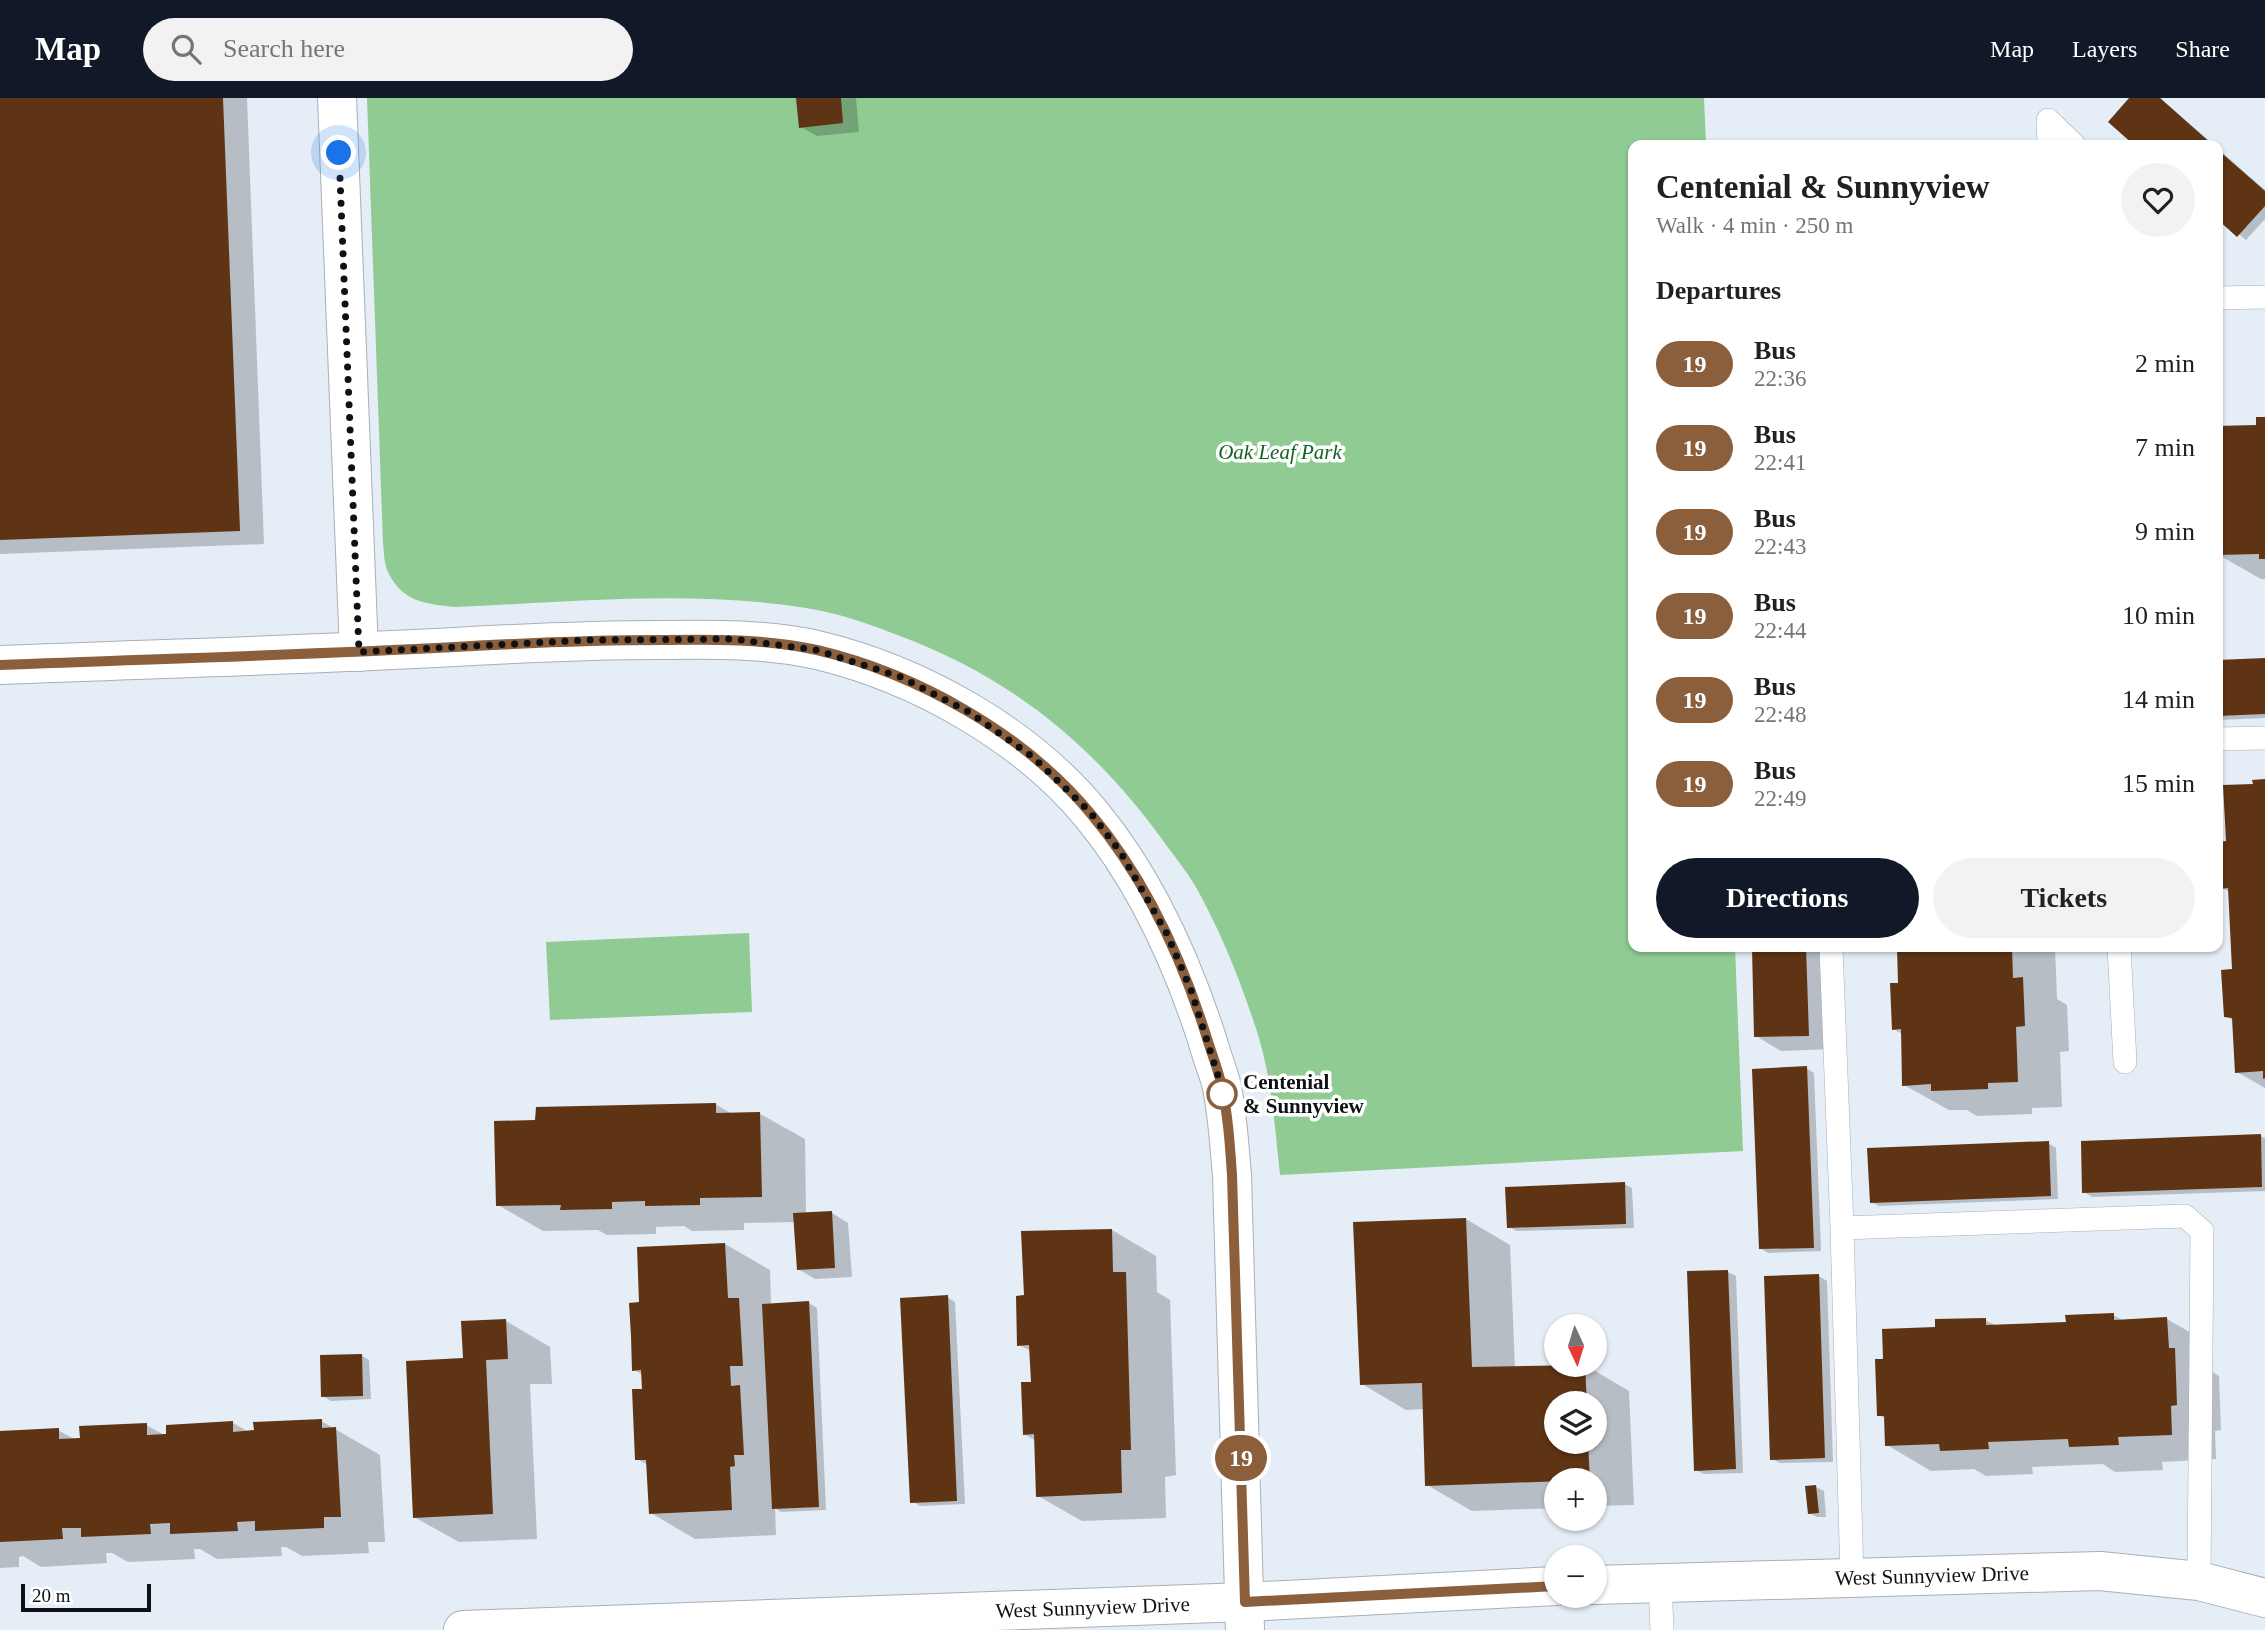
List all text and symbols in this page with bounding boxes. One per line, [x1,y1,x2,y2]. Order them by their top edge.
search box [143,18,633,81]
icon: search [167,30,205,68]
text: Map [35,31,101,67]
text: Search here [223,34,345,63]
text: Map [1990,36,2034,62]
text: Layers [2072,36,2137,62]
text: Share [2175,36,2230,62]
your location [321,135,356,170]
button: heart [2121,163,2195,237]
text: Centenial & Sunnyview [1656,169,1990,205]
text: Walk · 4 min · 250 m [1656,213,1853,238]
text: Departures [1656,276,1781,305]
text: Bus [1754,336,1796,365]
text: 2 min [2135,349,2195,378]
text: 19 [1683,351,1707,377]
text: 22:36 [1754,366,1806,391]
text: Bus [1754,420,1796,449]
text: 7 min [2135,433,2195,462]
text: 19 [1683,435,1707,461]
park label: Oak Leaf Park [1218,440,1342,464]
text: 22:41 [1754,450,1806,475]
text: Bus [1754,504,1796,533]
text: 9 min [2135,517,2195,546]
text: 19 [1683,519,1707,545]
text: 22:43 [1754,534,1806,559]
text: Bus [1754,588,1796,617]
text: 10 min [2122,601,2195,630]
text: 19 [1683,603,1707,629]
text: 22:44 [1754,618,1806,643]
text: Bus [1754,672,1796,701]
text: 14 min [2122,685,2195,714]
text: 19 [1683,687,1707,713]
text: 22:48 [1754,702,1806,727]
text: Bus [1754,756,1796,785]
text: 15 min [2122,769,2195,798]
text: 19 [1683,771,1707,797]
text: 22:49 [1754,786,1806,811]
button: Directions [1656,858,1919,938]
button: Tickets [1933,858,2195,938]
place label: Centenial & Sunnyview [1243,1070,1365,1118]
marker: Centenial & Sunnyview [1207,1079,1237,1109]
north arrow [1544,1314,1606,1377]
map controls [1544,1314,1607,1608]
button: layers [1544,1391,1607,1454]
line badge: 19 [1210,1435,1272,1481]
text: 19 [1229,1445,1253,1471]
button: + [1544,1468,1607,1531]
button: − [1544,1545,1607,1608]
street label: West Sunnyview Drive [1834,1561,2029,1590]
scale bar [21,1581,150,1613]
text: 20 m [32,1585,71,1606]
street label: West Sunnyview Drive [995,1592,1190,1623]

